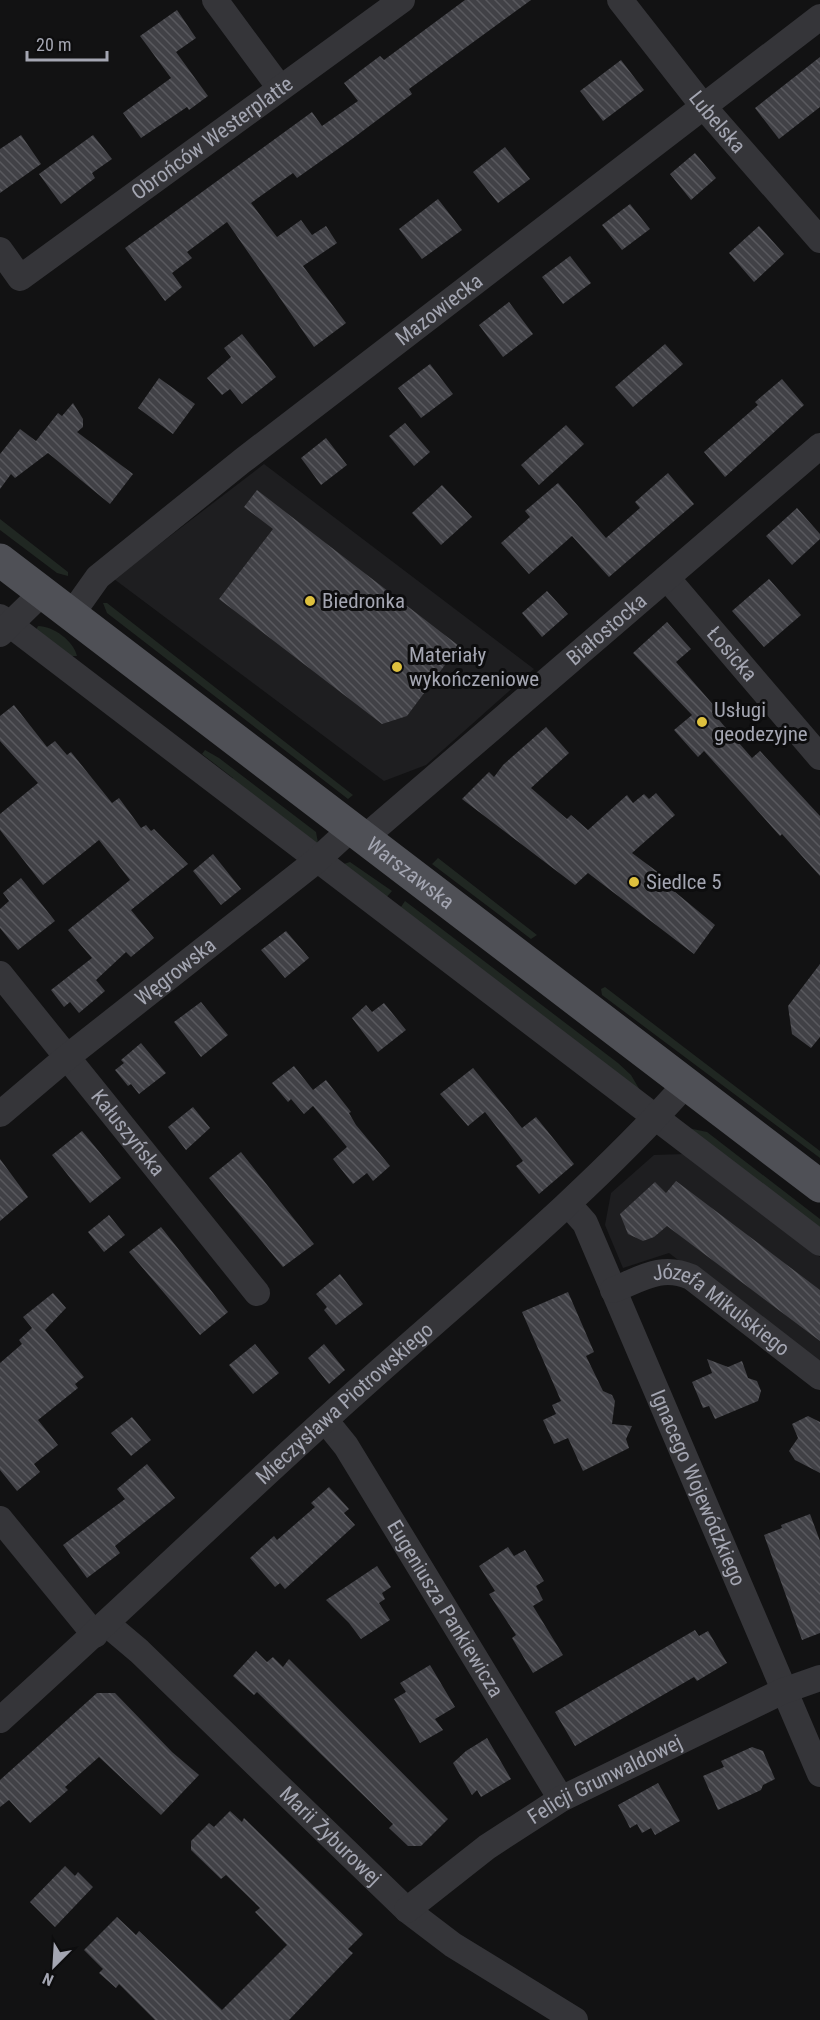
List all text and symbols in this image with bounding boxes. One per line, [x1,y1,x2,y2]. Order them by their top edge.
scale bar [27,24,106,62]
text: 20 m [36,34,71,55]
street label: Obrońców Westerplatte [127,71,298,205]
street label: Lubelska [684,86,750,158]
street label: Mazowiecka [391,269,487,351]
place label: Biedronka [322,589,405,613]
street label: Białostocka [562,589,651,670]
marker: Biedronka [303,594,317,608]
street label: Łosicka [702,622,762,686]
place label: Materiały wykończeniowe [409,643,539,691]
marker: Materiały wykończeniowe [390,660,404,674]
place label: Usługi geodezyjne [714,698,808,746]
marker: Usługi geodezyjne [695,715,709,729]
street label: Warszawska [362,832,459,914]
place label: Siedlce 5 [646,870,722,894]
marker: Siedlce 5 [627,875,641,889]
street label: Węgrowska [131,933,220,1011]
street label: Kałuszyńska [86,1085,170,1181]
street label: Józefa Mikulskiego [650,1260,794,1361]
street label: Mieczysława Piotrowskiego [251,1317,438,1489]
street label: Ignacego Wojewódzkiego [646,1386,750,1589]
street label: Eugeniusza Pankiewicza [382,1516,508,1702]
street label: Felicji Grunwaldowej [523,1730,686,1829]
street label: Marii Żyburowej [275,1782,386,1890]
north arrow [24,1936,84,1996]
text: N [40,1969,56,1990]

